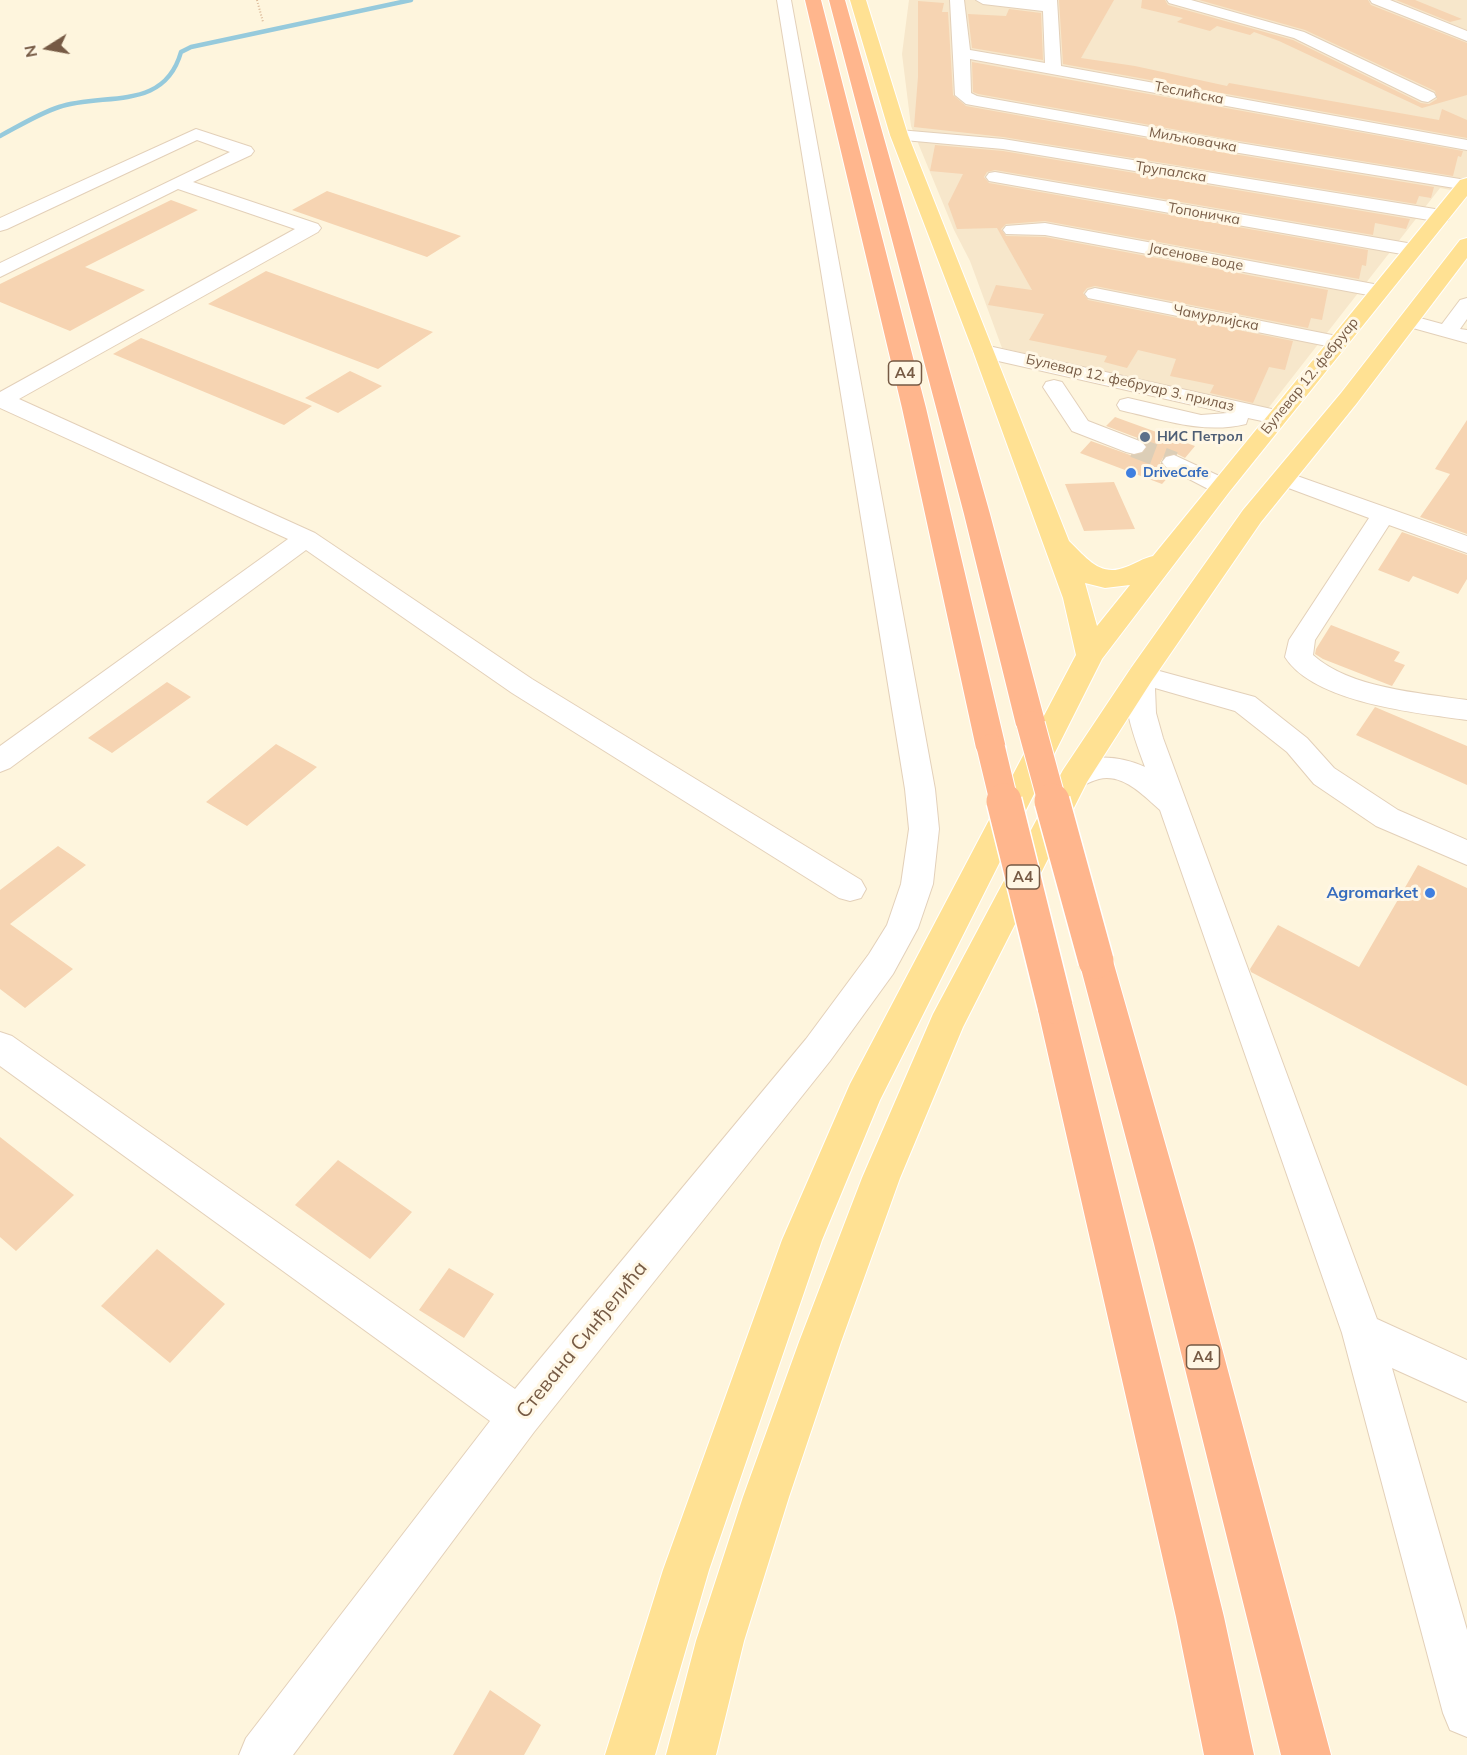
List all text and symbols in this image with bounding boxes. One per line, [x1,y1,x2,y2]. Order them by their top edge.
north arrow [18,18,78,78]
text: N [19,44,41,59]
street label: Теслићска [1153,78,1225,108]
street label: Миљковачка [1148,124,1238,156]
street label: Трупалска [1134,158,1208,186]
street label: Топоничка [1167,199,1241,229]
street label: Јасенове воде [1147,240,1245,274]
street label: Чамурлијска [1172,301,1260,335]
street label: Булевар 12. фебруар [1258,314,1362,438]
street label: Булевар 12. фебруар 3. прилаз [1024,351,1236,415]
road number: A4 [888,361,922,385]
place label: НИС Петрол [1157,429,1243,445]
marker: НИС Петрол [1138,430,1152,444]
place label: DriveCafe [1143,465,1209,481]
marker: DriveCafe [1124,466,1138,480]
road number: A4 [1006,865,1040,889]
place label: Agromarket [1326,883,1418,903]
marker: Agromarket [1423,886,1437,900]
street label: Стевана Синђелића [511,1257,653,1423]
road number: A4 [1186,1345,1220,1369]

